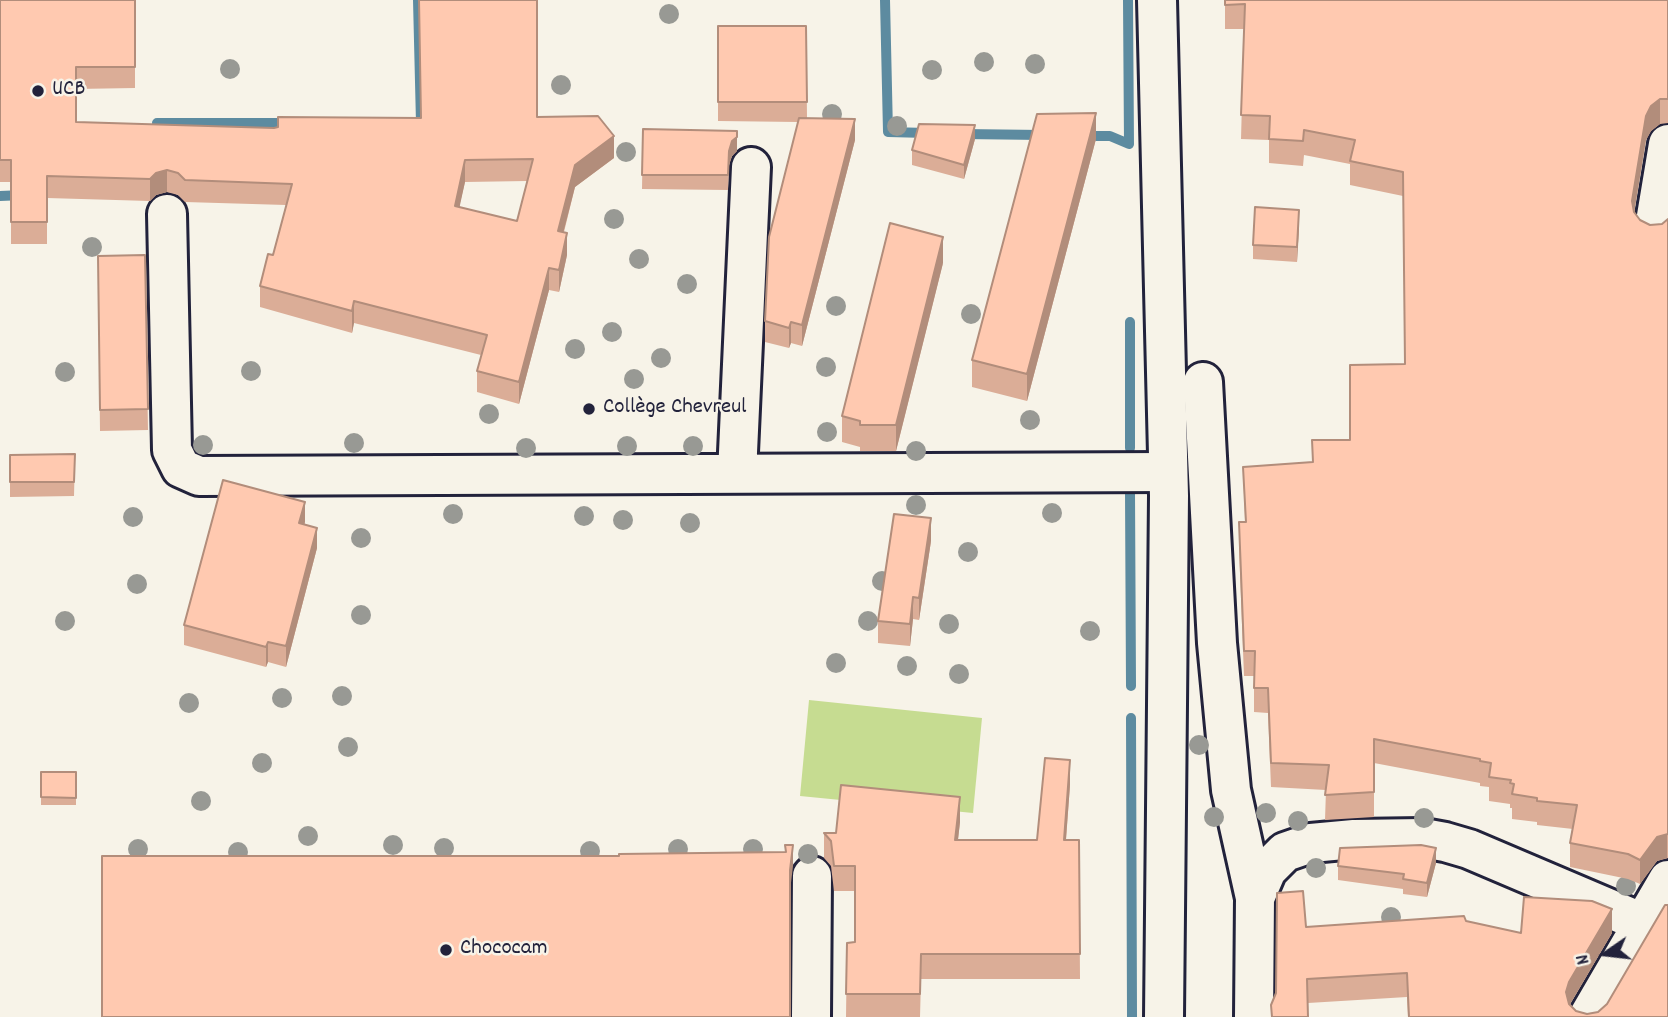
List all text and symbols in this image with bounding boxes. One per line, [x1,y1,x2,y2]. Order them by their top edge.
place label: UCB [52,77,85,105]
marker: UCB [30,83,46,99]
place label: Collège Chevreul [603,395,747,423]
marker: Collège Chevreul [581,401,597,417]
north arrow [1570,919,1640,989]
place label: Chococam [460,936,547,964]
marker: Chococam [438,942,454,958]
text: N [1570,951,1598,967]

